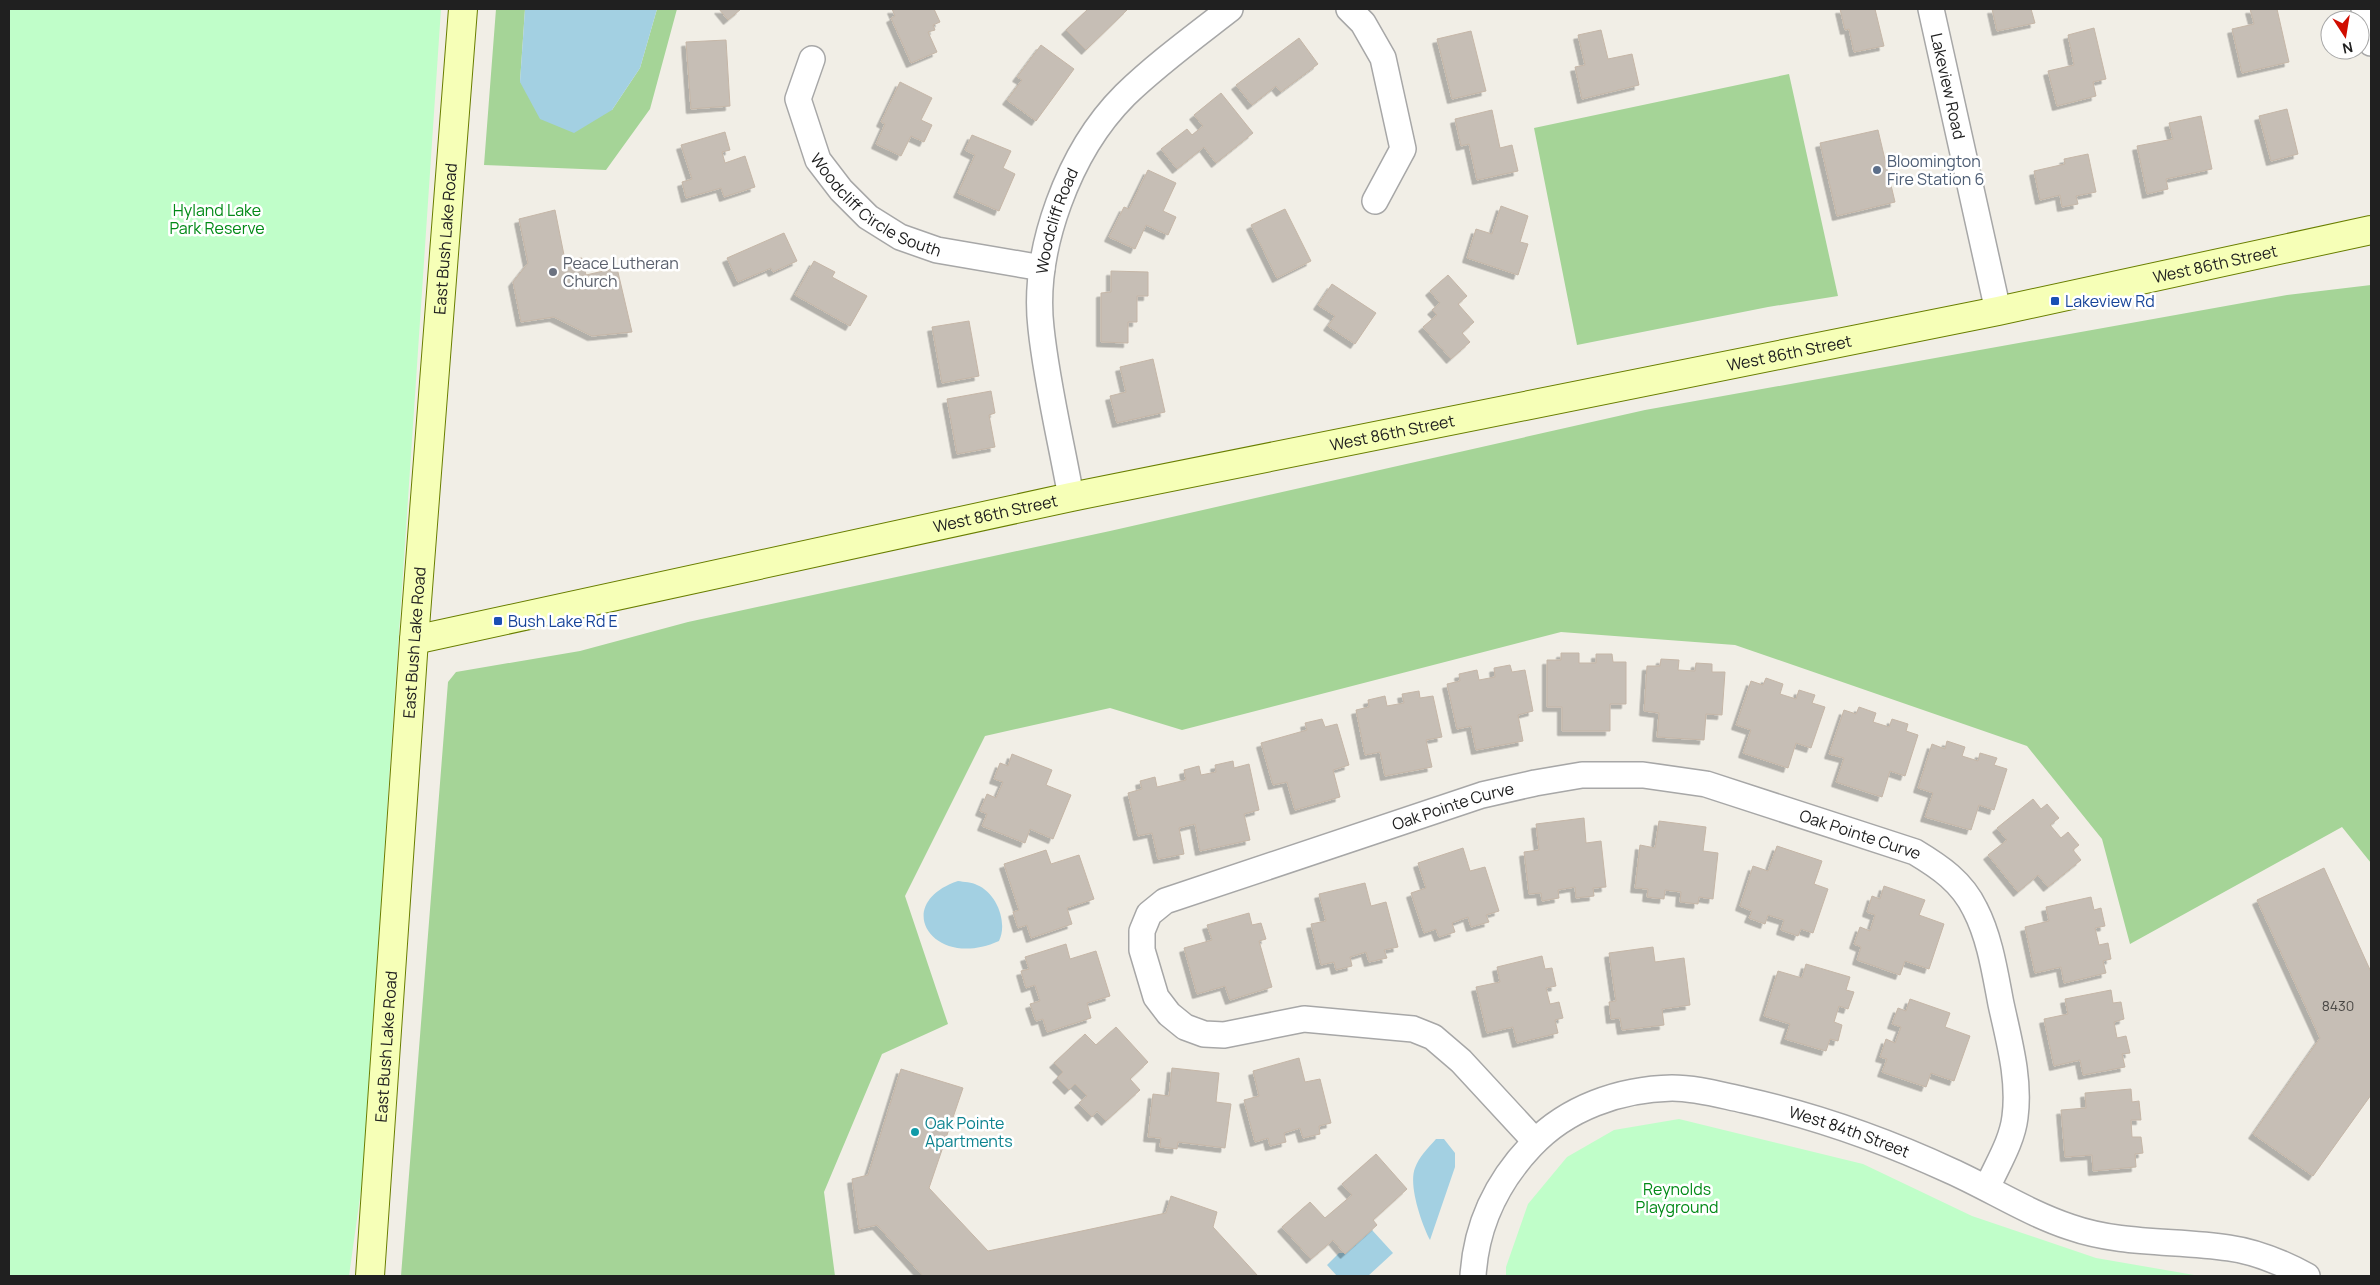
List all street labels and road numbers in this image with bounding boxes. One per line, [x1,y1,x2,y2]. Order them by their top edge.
street label: Lakeview Road [1926,31,1971,141]
street label: Woodcliff Circle South [806,149,944,262]
street label: East Bush Lake Road [428,162,462,315]
street label: Woodcliff Road [1031,164,1083,276]
street label: West 86th Street [2151,240,2279,288]
street label: West 86th Street [1725,330,1854,376]
street label: West 86th Street [1328,409,1457,456]
street label: West 86th Street [931,489,1060,538]
street label: East Bush Lake Road [398,566,431,719]
street label: Oak Pointe Curve [1389,777,1516,835]
street label: Oak Pointe Curve [1797,804,1926,864]
street label: East Bush Lake Road [370,970,402,1123]
street label: West 84th Street [1786,1101,1913,1163]

